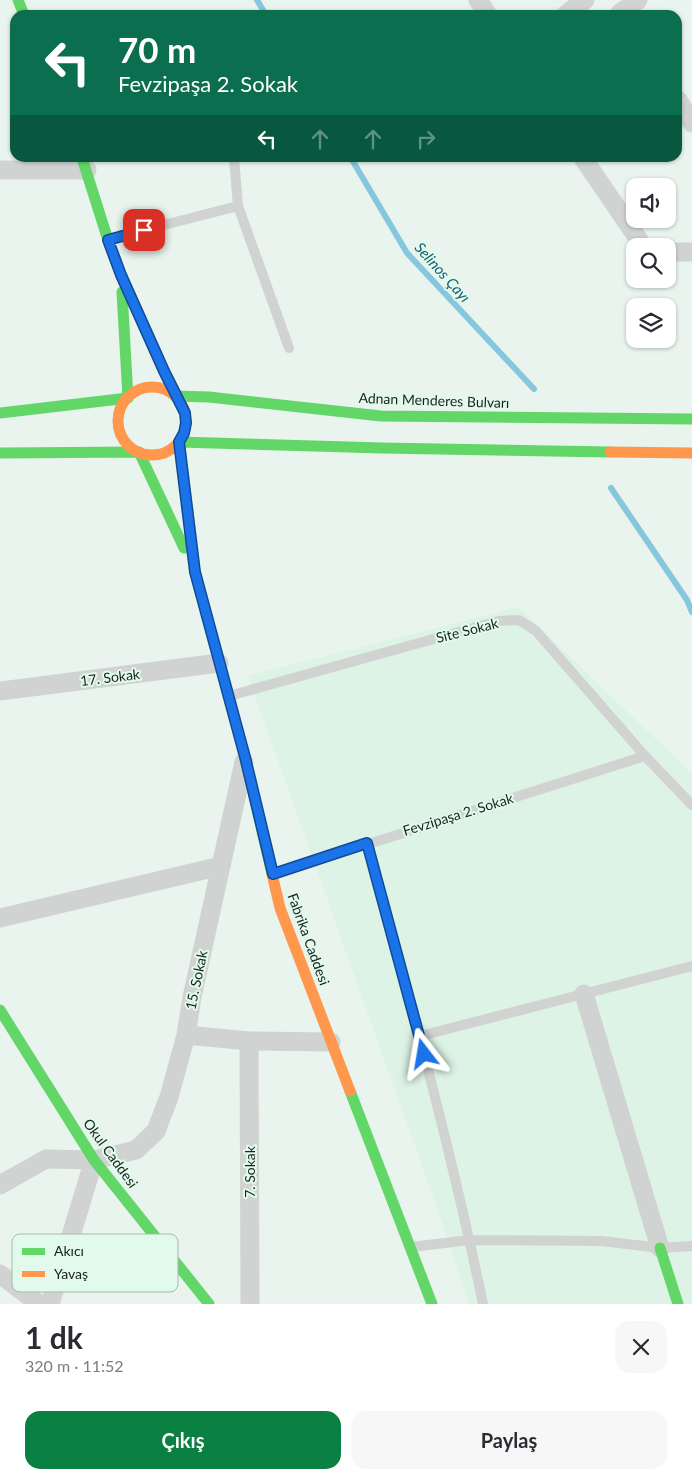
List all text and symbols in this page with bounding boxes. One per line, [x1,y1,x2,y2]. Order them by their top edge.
text: 70 m [118,28,196,70]
icon: left [35,30,100,95]
text: Fevzipaşa 2. Sokak [118,70,298,97]
icon: left [253,125,281,153]
icon: ahead [306,125,334,153]
icon: ahead [359,125,387,153]
icon: right [412,125,440,153]
map controls [626,178,676,348]
button: sound [626,178,676,228]
pin [123,209,165,251]
icon: arrive [130,216,158,244]
water label: Selinos Çayı [411,238,475,306]
button: search [626,238,676,288]
button: layers [626,298,676,348]
street label: Adnan Menderes Bulvarı [358,389,510,411]
street label: Site Sokak [434,614,501,646]
street label: 17. Sokak [79,665,142,689]
street label: Fevzipaşa 2. Sokak [401,789,516,839]
street label: Fabrika Caddesi [284,891,334,987]
street label: 15. Sokak [181,948,211,1011]
position arrow [397,1027,449,1079]
street label: Okul Caddesi [80,1115,142,1191]
street label: 7. Sokak [241,1145,258,1198]
legend [12,1234,178,1292]
text: Akıcı [54,1242,84,1259]
text: Yavaş [54,1265,88,1282]
text: 1 dk [25,1319,83,1355]
button: close [615,1321,667,1373]
text: 320 m · 11:52 [25,1356,124,1375]
button: Çıkış [25,1411,341,1469]
button: Paylaş [351,1411,667,1469]

